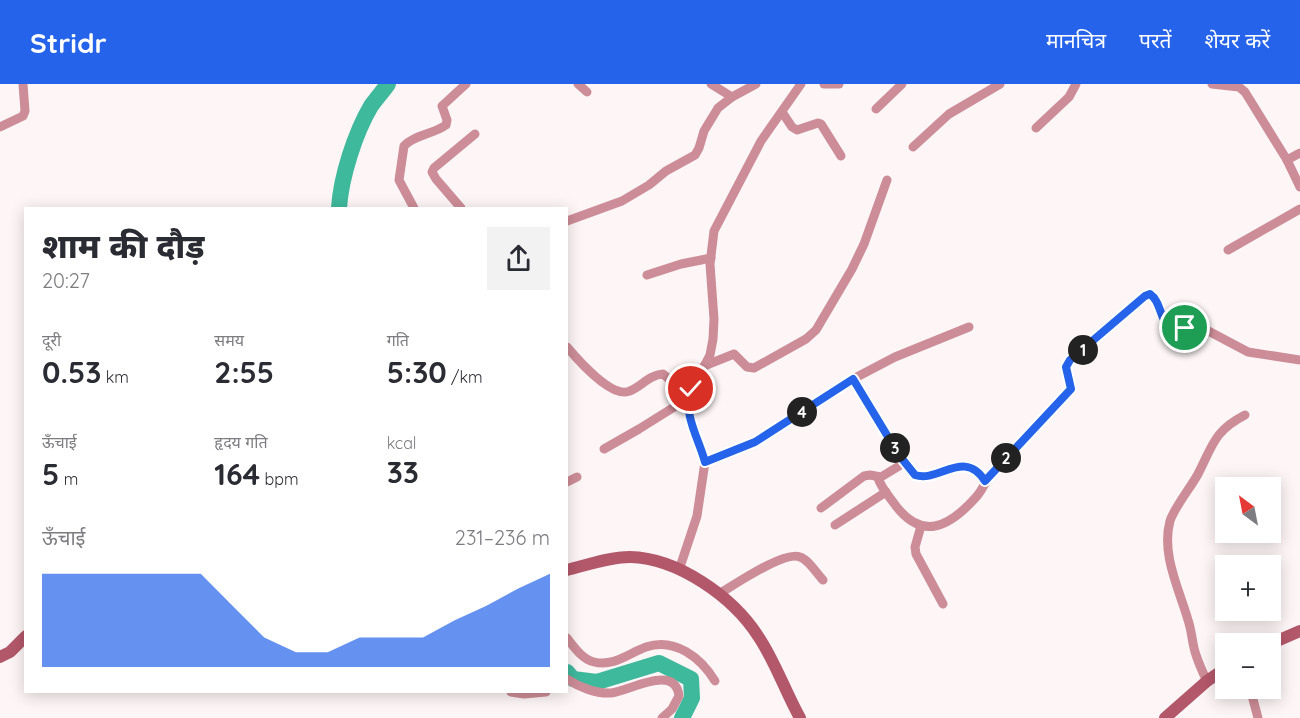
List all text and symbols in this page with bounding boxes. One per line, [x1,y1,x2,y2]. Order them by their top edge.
text: Stridr [30,25,107,60]
text: मानचित्र [1046,27,1106,53]
text: परतें [1139,27,1172,53]
text: शेयर करें [1205,27,1270,53]
text: शाम की दौड़ [42,225,205,266]
button: share [487,227,550,290]
text: 20:27 [42,268,90,293]
pin [1159,302,1210,353]
icon: arrive [1168,311,1201,344]
text: दूरी [42,330,61,350]
text: समय [214,330,244,350]
text: गति [387,330,409,350]
pin: 1 [1068,335,1098,365]
text: 1 [1080,340,1086,360]
text: 0.53 [42,353,101,391]
text: 2:55 [214,353,274,391]
text: 5:30 [387,353,447,391]
pin [665,363,716,414]
text: km [101,367,129,387]
text: /km [447,367,483,387]
icon: check [674,372,707,405]
pin: 4 [787,397,817,427]
text: 4 [797,402,807,422]
text: ऊँचाई [42,432,77,452]
text: हृदय गति [214,432,268,452]
text: kcal [387,433,417,453]
pin: 3 [880,433,910,463]
text: 3 [891,438,899,458]
pin: 2 [991,443,1021,473]
text: 2 [1001,448,1011,468]
text: 33 [387,453,419,491]
text: 5 [42,455,59,493]
text: 164 [214,455,260,493]
text: m [59,469,78,489]
text: bpm [260,469,299,489]
north arrow [1215,477,1281,543]
map controls [1215,477,1281,699]
text: ऊँचाई [42,525,85,550]
text: 231–236 m [455,525,550,550]
button: + [1215,555,1281,621]
button: − [1215,633,1281,699]

